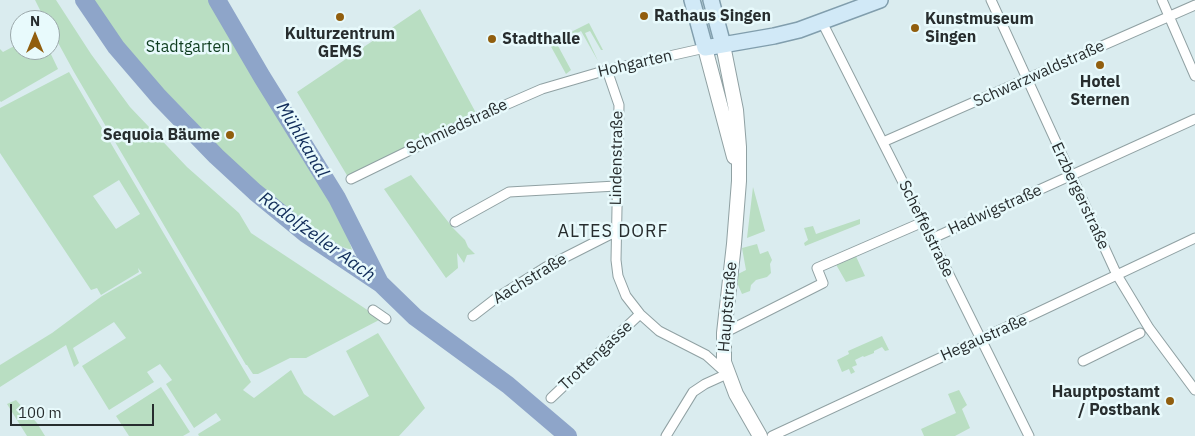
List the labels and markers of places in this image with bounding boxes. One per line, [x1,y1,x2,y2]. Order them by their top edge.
place label: Rathaus Singen [654,6,771,26]
place label: Kunstmuseum Singen [925,9,1034,47]
marker: Rathaus Singen [638,10,650,22]
marker: Kulturzentrum GEMS [334,11,346,23]
marker: Kunstmuseum Singen [909,22,921,34]
place label: Kulturzentrum GEMS [285,24,395,62]
place label: Stadthalle [502,29,580,49]
marker: Stadthalle [486,33,498,45]
marker: Hotel Sternen [1094,59,1106,71]
place label: Hotel Sternen [1070,72,1130,110]
place label: Sequoia Bäume [103,125,220,145]
marker: Sequoia Bäume [224,129,236,141]
place label: Hauptpostamt / Postbank [1052,382,1160,420]
marker: Hauptpostamt / Postbank [1164,395,1176,407]

